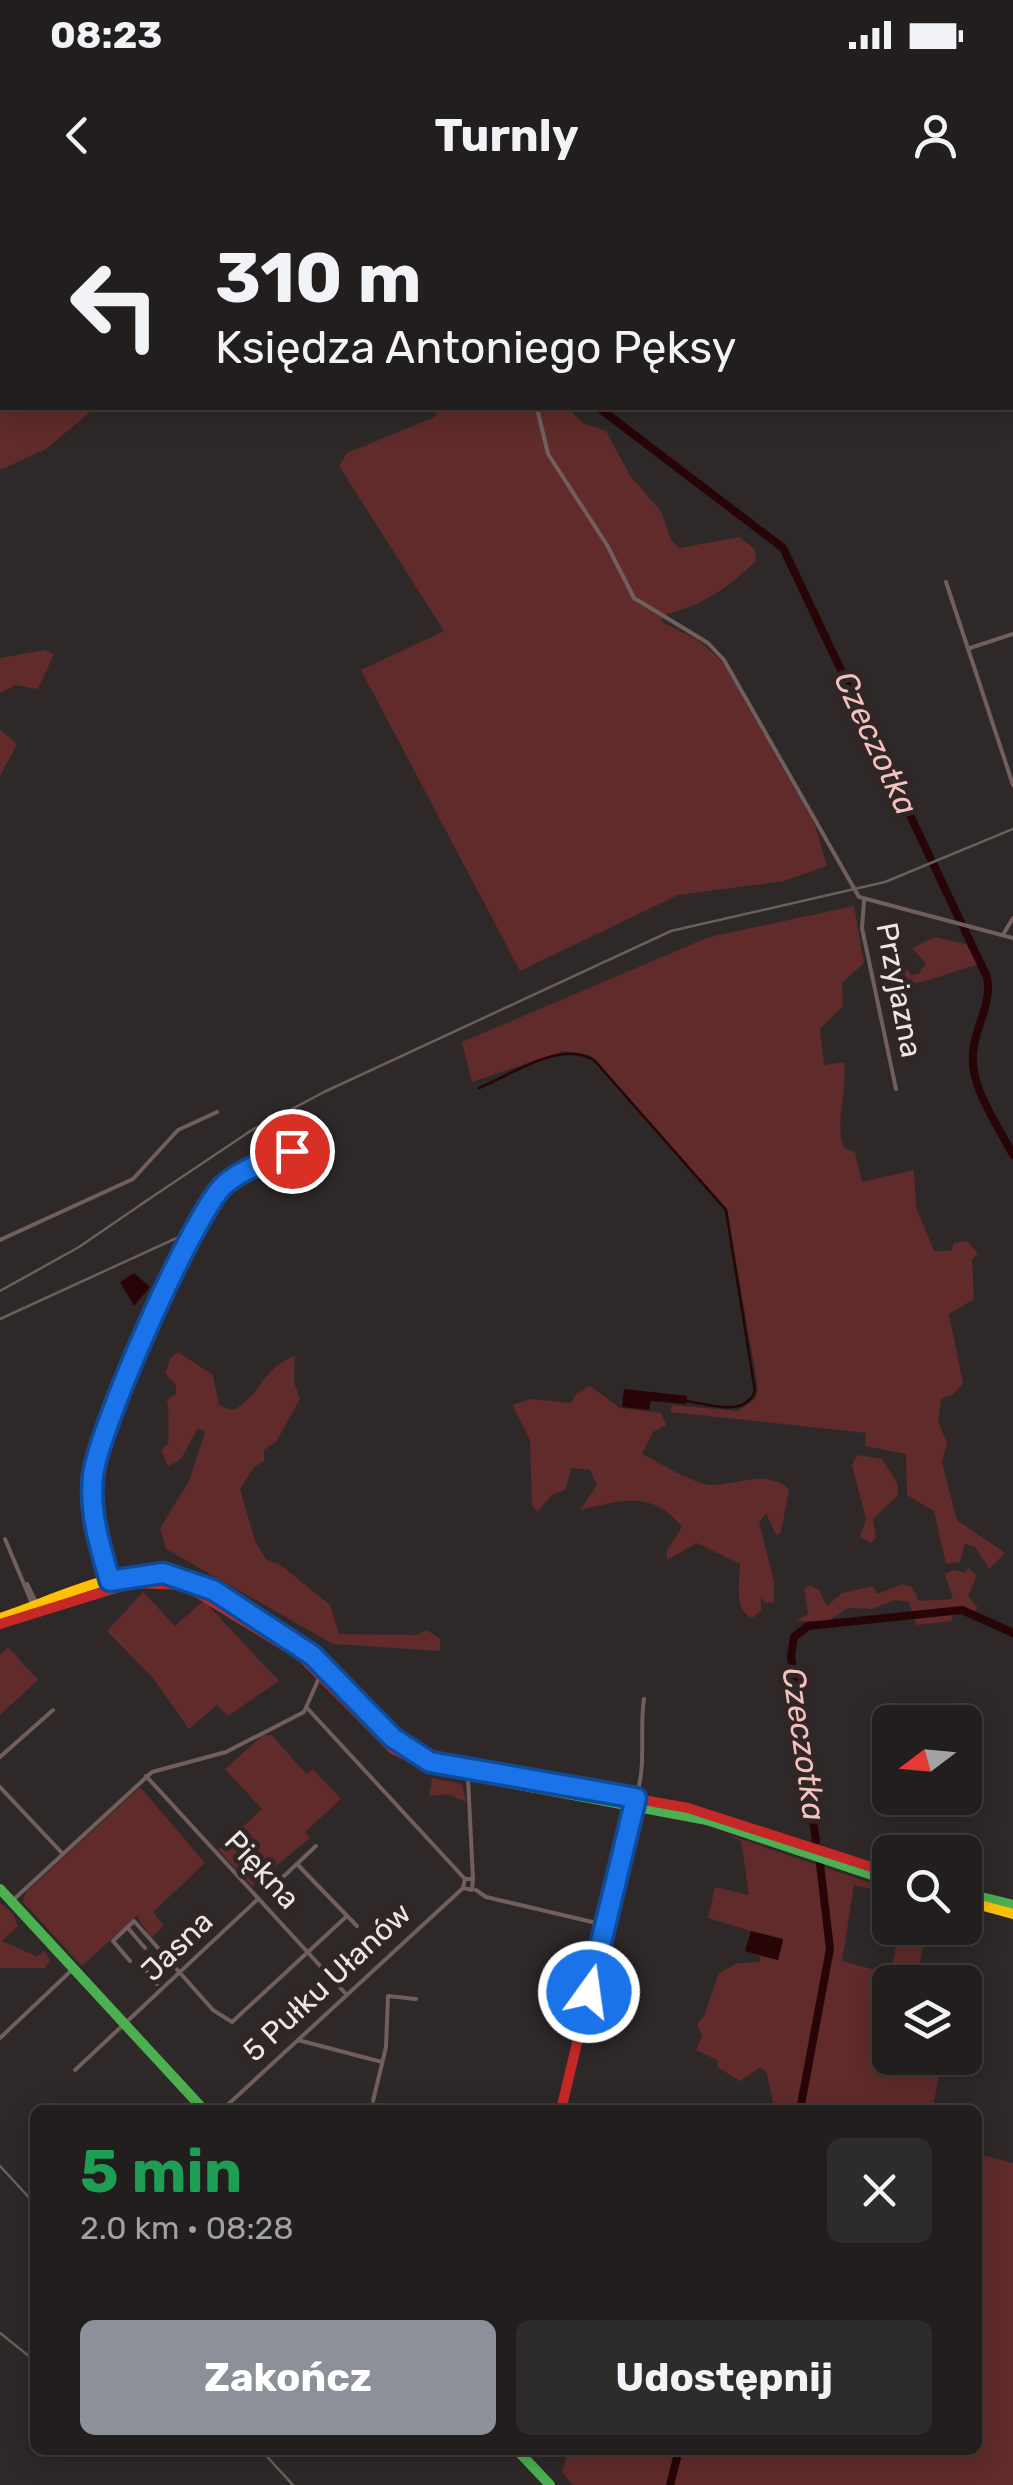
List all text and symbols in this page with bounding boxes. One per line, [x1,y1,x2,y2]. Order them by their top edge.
text: 08:23 [50,12,162,58]
icon: back [50,108,105,163]
icon: person [908,108,963,163]
text: Turnly [434,109,579,162]
text: 310 m [215,237,422,320]
icon: left [50,240,180,370]
text: Księdza Antoniego Pęksy [215,321,736,374]
water label: Czeczotka [826,665,926,821]
street label: Przyjazna [868,920,930,1060]
pin [250,1109,335,1194]
icon: arrive [265,1124,320,1179]
water label: Czeczotka [774,1665,834,1823]
north arrow [872,1705,982,1815]
map controls [872,1705,982,2075]
street label: Piękna [217,1824,307,1916]
button: search [872,1835,982,1945]
street label: 5 Pułku Ułanów [236,1895,418,2069]
street label: Jasna [134,1903,220,1989]
position arrow [537,1940,641,2044]
button: layers [872,1965,982,2075]
text: 5 min [80,2136,242,2207]
button: close [827,2138,932,2243]
text: 2.0 km · 08:28 [80,2209,294,2247]
button: Zakończ [80,2320,496,2435]
button: Udostępnij [516,2320,932,2435]

